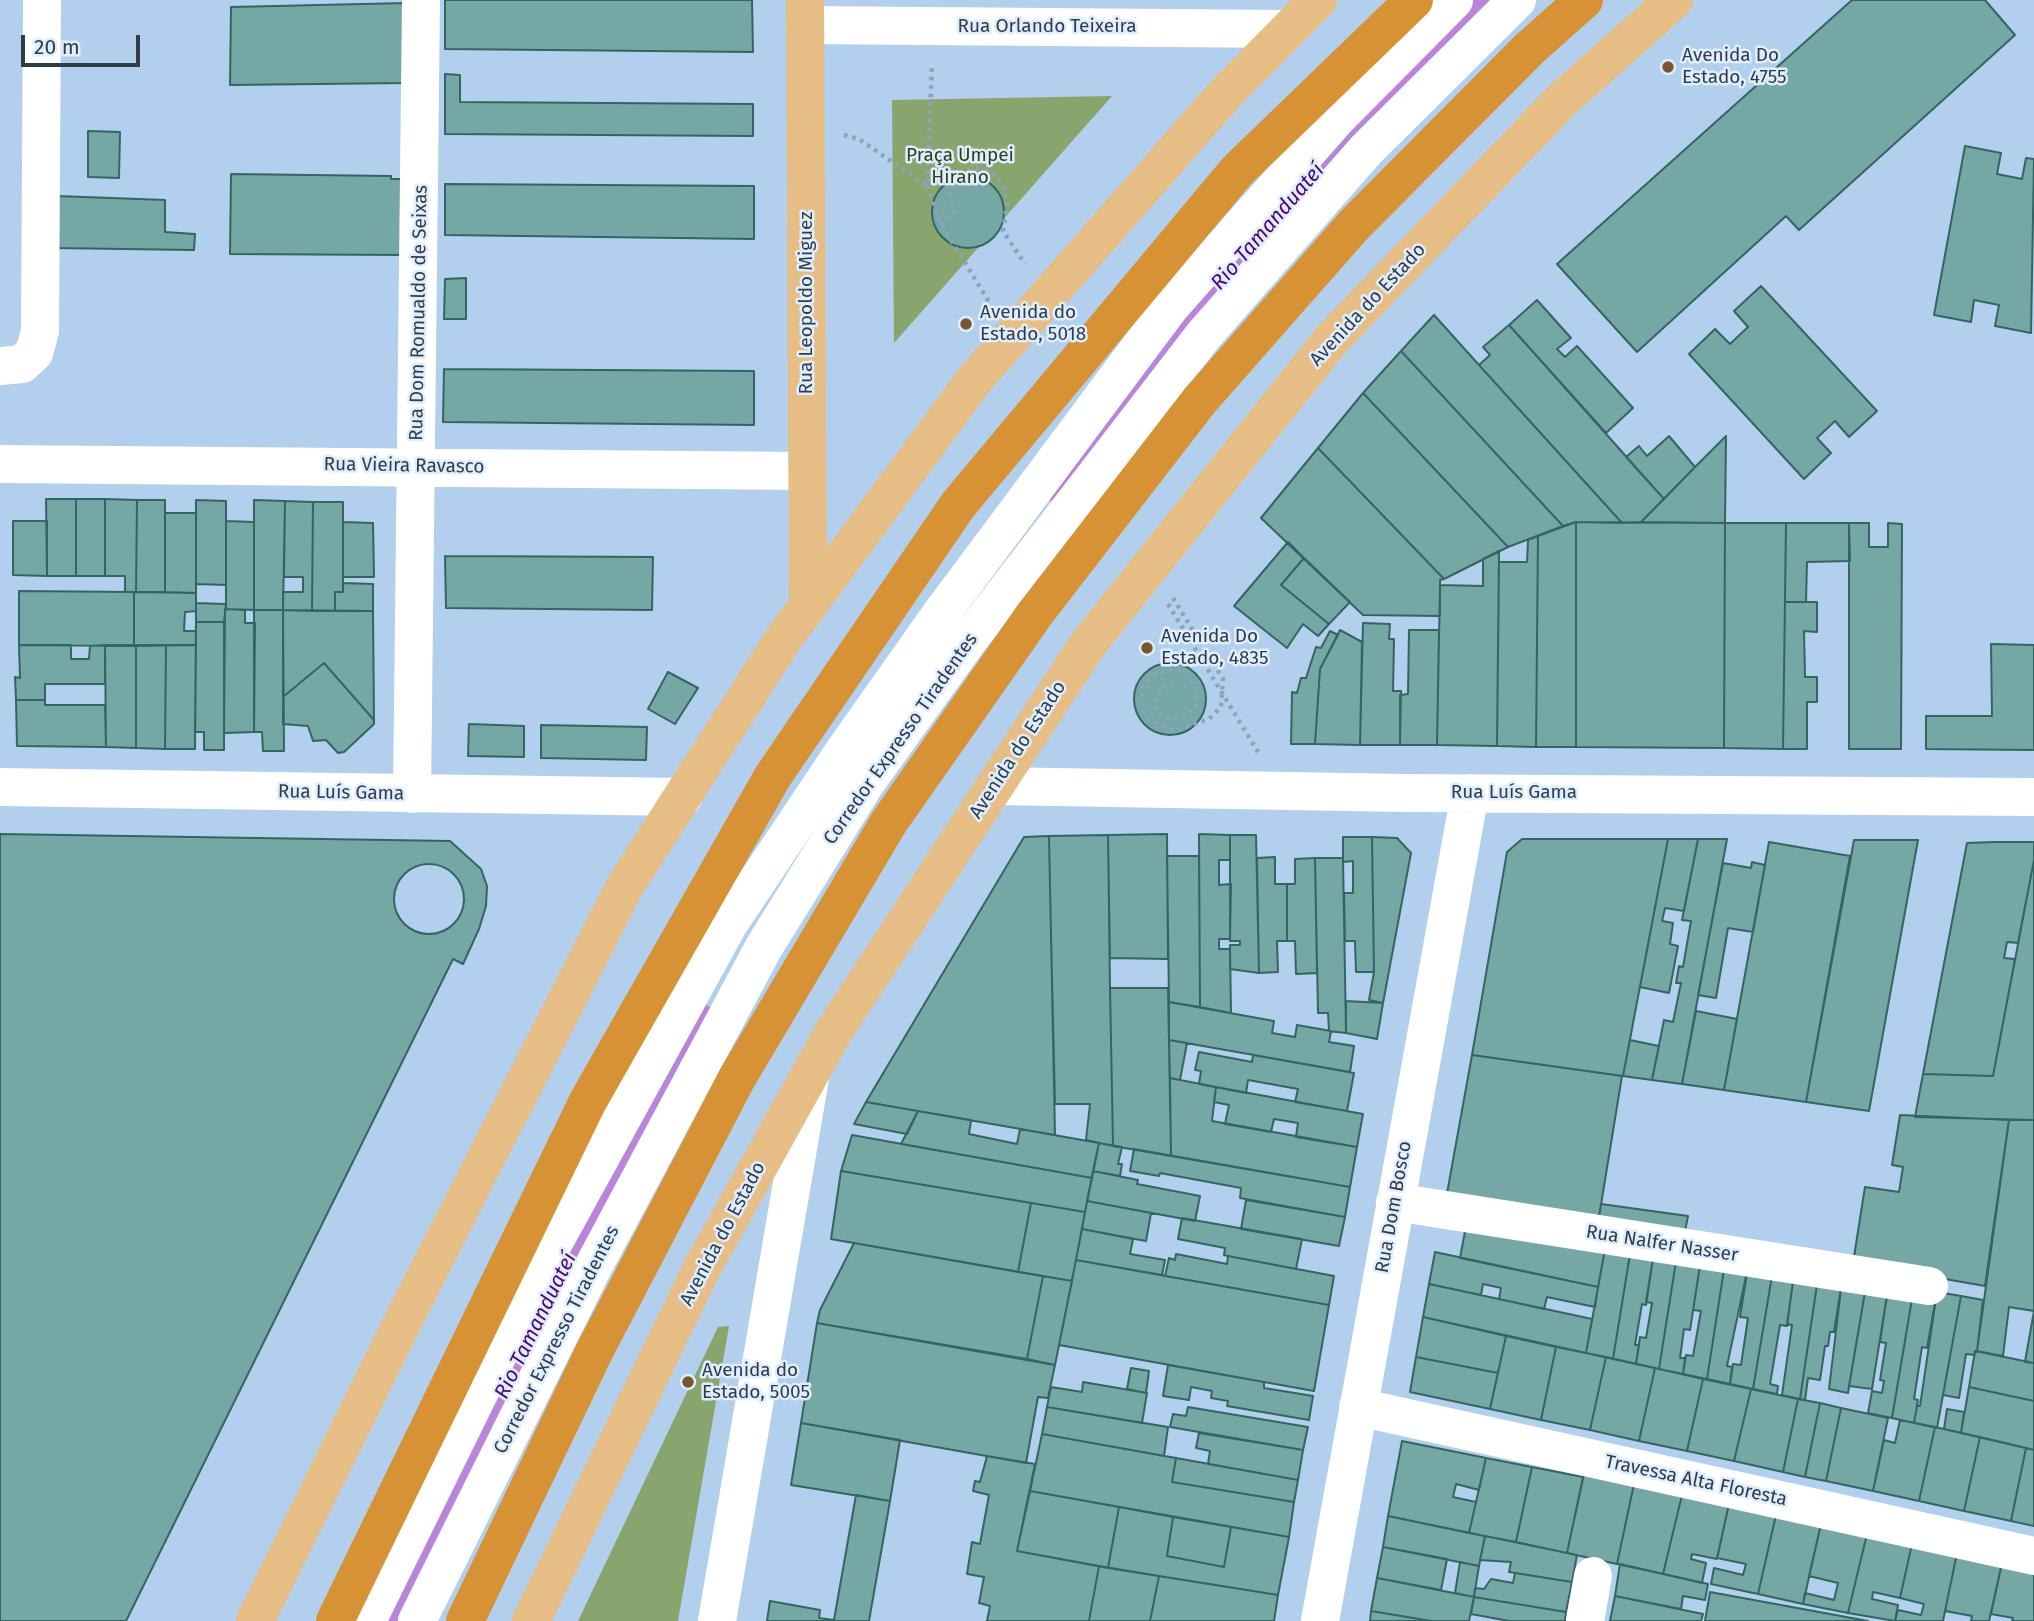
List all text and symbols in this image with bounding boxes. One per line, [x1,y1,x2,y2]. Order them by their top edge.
street label: Rua Orlando Teixeira [957,16,1137,38]
scale bar [24,21,144,65]
text: 20 m [34,34,80,60]
place label: Avenida Do Estado, 4755 [1682,45,1787,89]
marker: Avenida Do Estado, 4755 [1660,59,1676,75]
park label: Praça Umpei Hirano [906,145,1014,189]
water label: Rio Tamanduateí [1206,159,1330,295]
street label: Rua Dom Romualdo de Seixas [405,185,433,441]
street label: Rua Leopoldo Miguez [796,211,818,395]
street label: Avenida do Estado [1305,239,1431,371]
place label: Avenida do Estado, 5018 [980,302,1086,346]
marker: Avenida do Estado, 5018 [958,316,974,332]
street label: Rua Vieira Ravasco [323,453,485,479]
place label: Avenida Do Estado, 4835 [1161,626,1268,670]
street label: Corredor Expresso Tiradentes [819,629,983,849]
marker: Avenida Do Estado, 4835 [1139,640,1155,656]
street label: Avenida do Estado [965,677,1071,823]
street label: Rua Luís Gama [278,780,404,806]
street label: Rua Luís Gama [1451,782,1577,804]
street label: Rua Dom Bosco [1371,1139,1417,1275]
street label: Avenida do Estado [675,1158,771,1310]
street label: Rua Nalfer Nasser [1584,1221,1740,1267]
street label: Corredor Expresso Tiradentes [489,1222,625,1458]
water label: Rio Tamanduateí [490,1249,582,1403]
place label: Avenida do Estado, 5005 [702,1360,810,1404]
marker: Avenida do Estado, 5005 [680,1374,696,1390]
street label: Travessa Alta Floresta [1603,1451,1789,1511]

